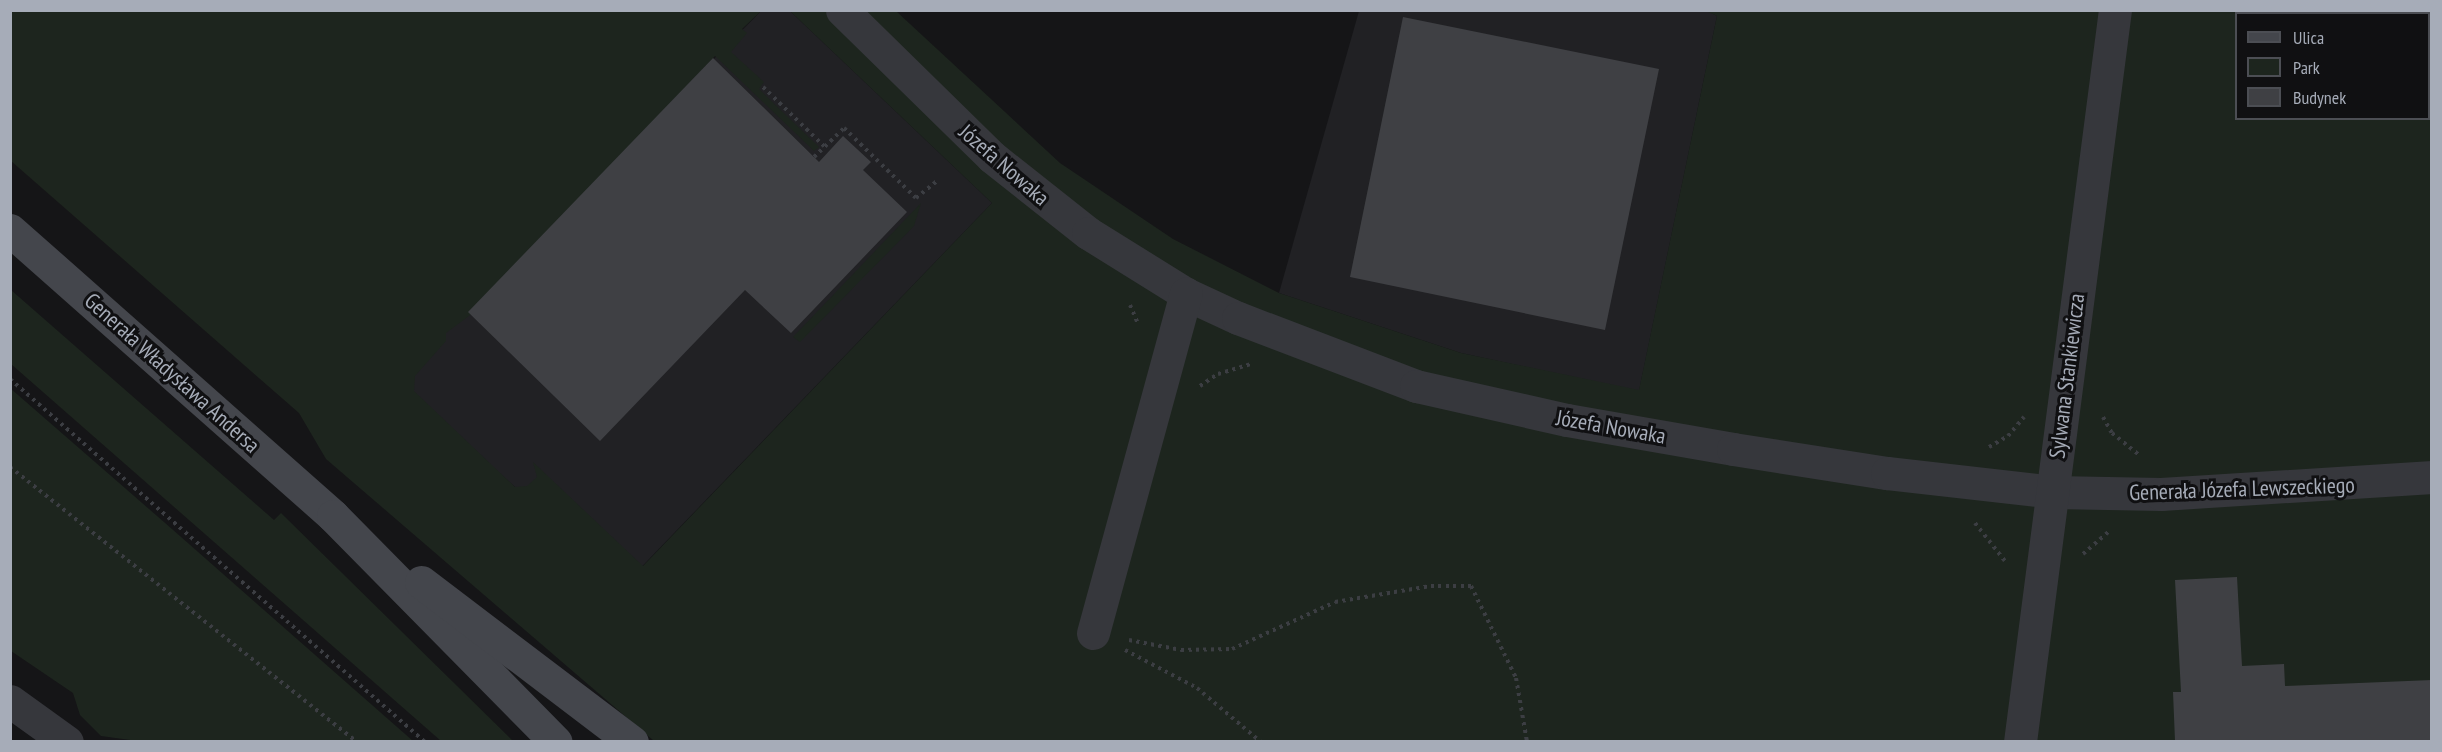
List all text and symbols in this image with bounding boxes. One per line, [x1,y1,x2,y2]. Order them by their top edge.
legend [2235,12,2430,120]
text: Ulica [2293,26,2324,49]
text: Park [2293,56,2320,79]
text: Budynek [2293,86,2346,109]
street label: Józefa Nowaka [954,119,1054,211]
street label: Generała Władysława Andersa [79,287,265,459]
street label: Sylwana Stankiewicza [2044,292,2090,460]
street label: Józefa Nowaka [1554,404,1668,450]
street label: Generała Józefa Lewszeckiego [2129,472,2355,506]

